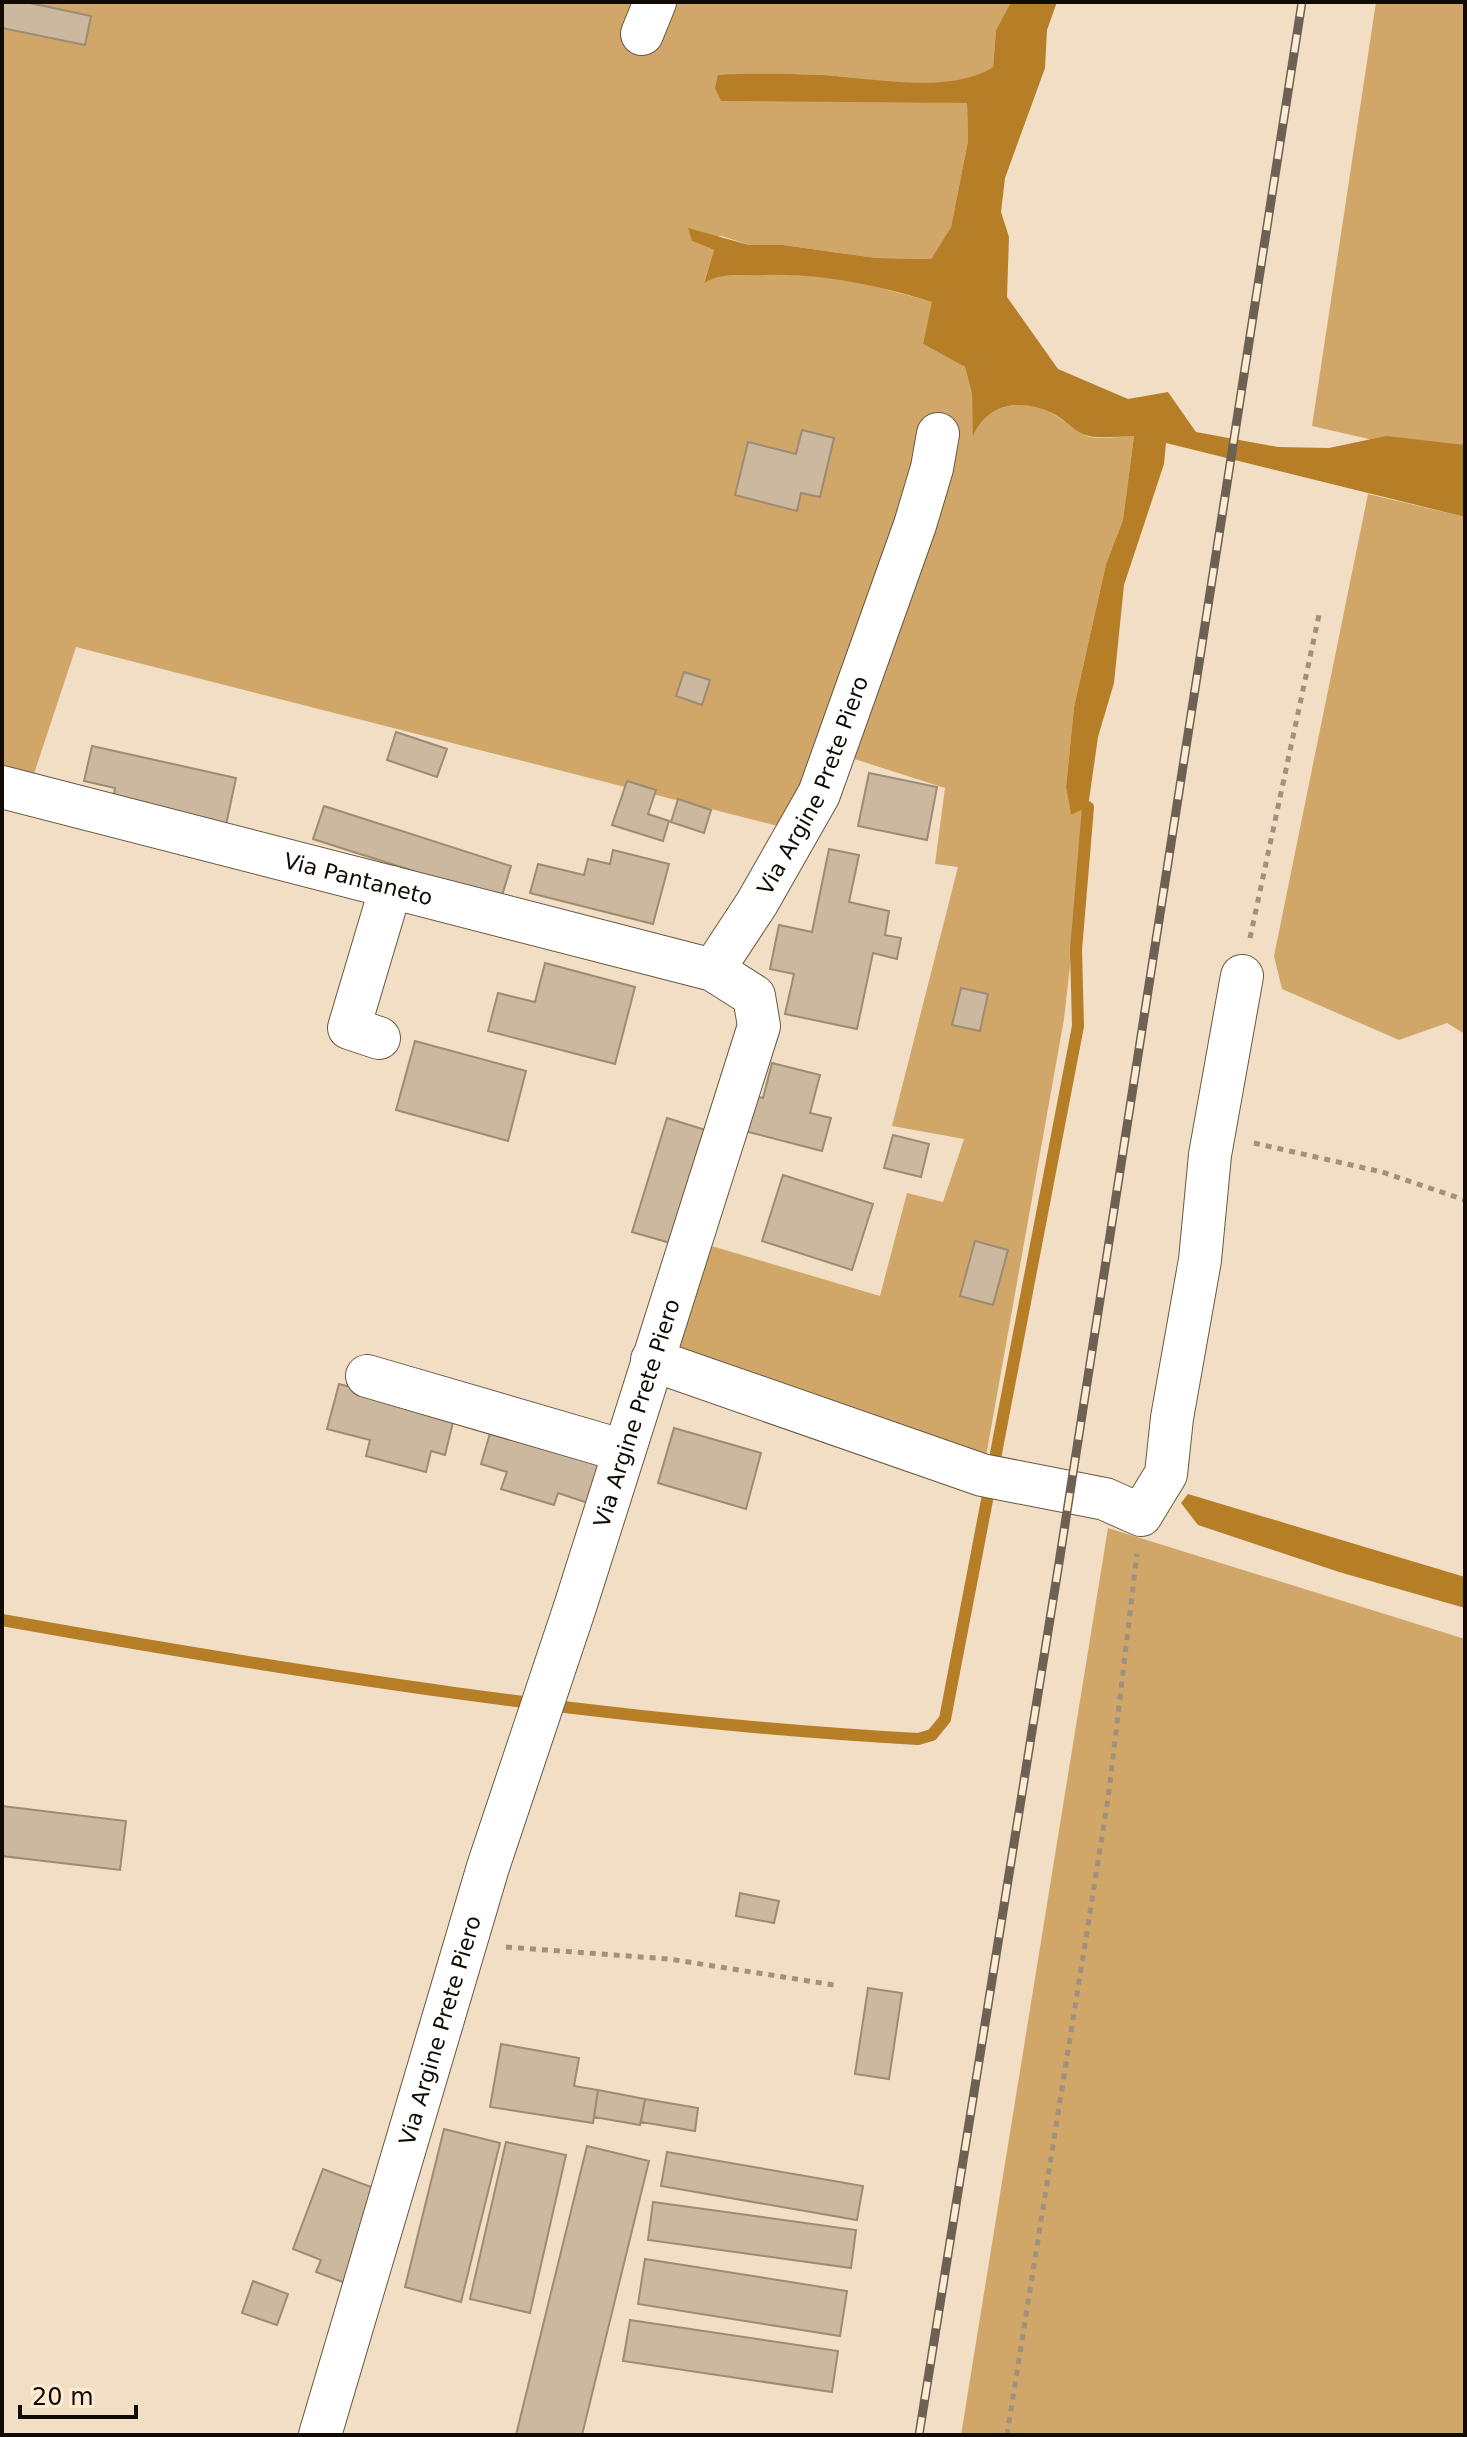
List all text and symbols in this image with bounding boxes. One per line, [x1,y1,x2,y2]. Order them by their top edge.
street label: Via Argine Prete Piero [752,673,873,899]
street label: Via Pantaneto [281,848,435,910]
street label: Via Argine Prete Piero [589,1296,685,1530]
street label: Via Argine Prete Piero [394,1913,486,2148]
scale bar [20,2369,136,2419]
text: 20 m [32,2383,94,2411]

